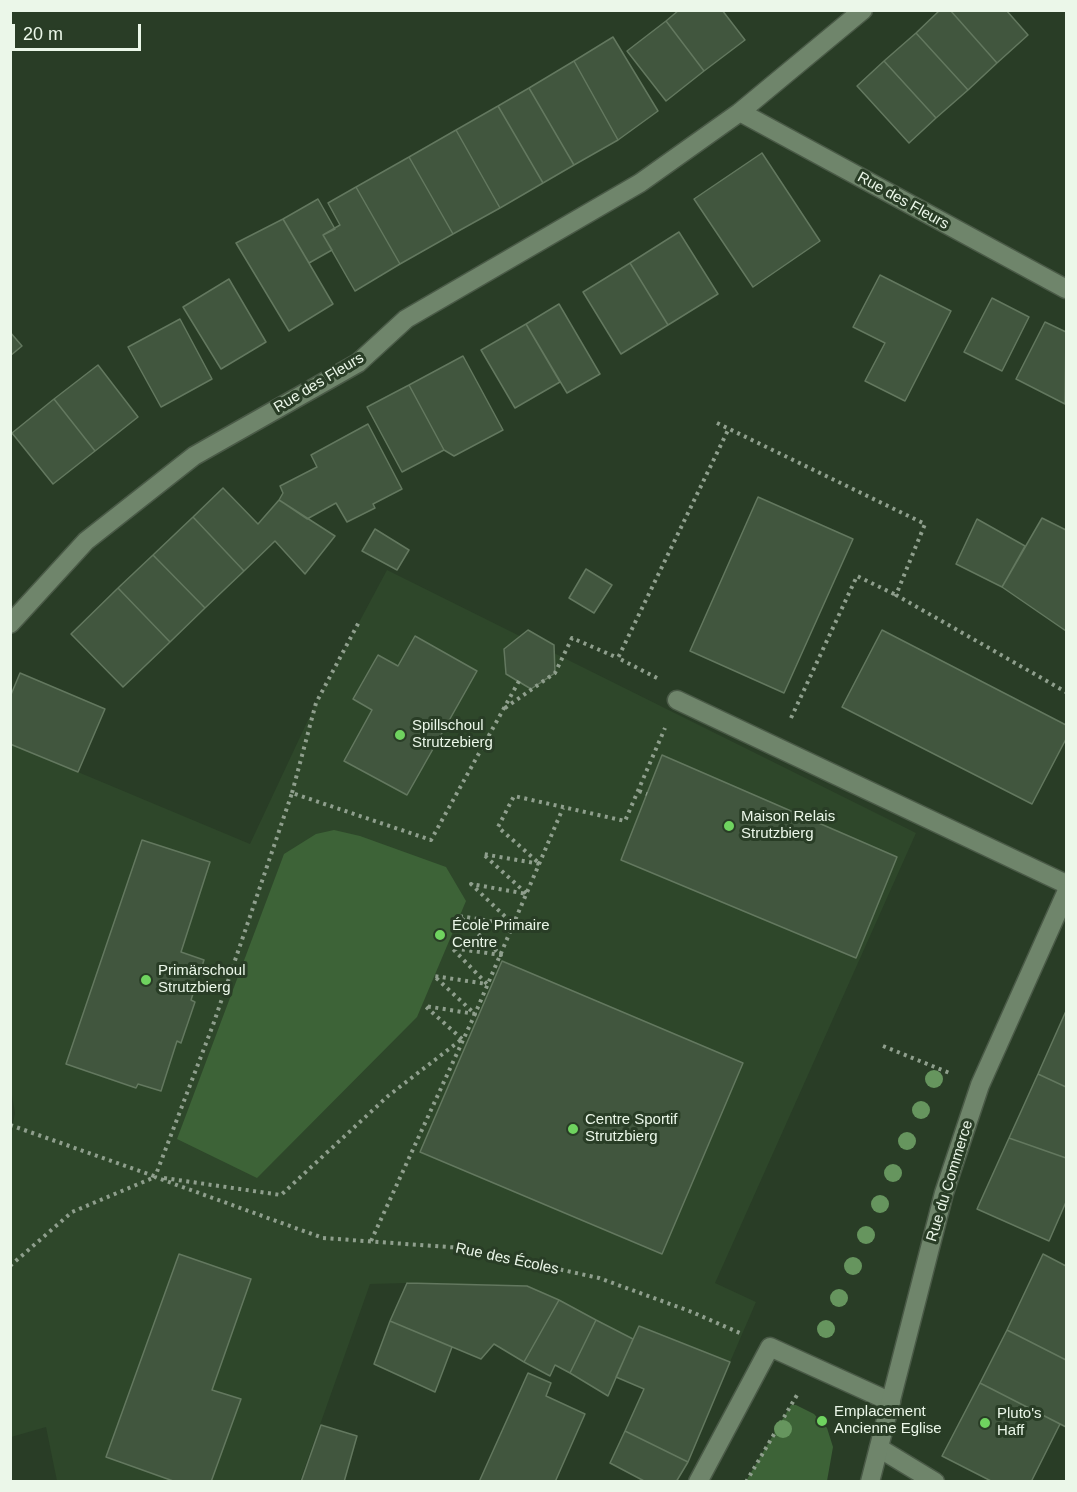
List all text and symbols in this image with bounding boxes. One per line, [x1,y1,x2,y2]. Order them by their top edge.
scale bar [15,12,144,50]
text: 20 m [23,24,63,44]
street label: Rue des Fleurs [854,168,952,234]
street label: Rue des Fleurs [271,349,367,417]
place label: Spillschoul Strutzebierg [412,717,493,752]
marker: Spillschoul Strutzebierg [393,728,407,742]
place label: Maison Relais Strutzbierg [741,808,835,843]
marker: Maison Relais Strutzbierg [722,819,736,833]
place label: École Primaire Centre [452,917,550,952]
marker: École Primaire Centre [433,928,447,942]
place label: Primärschoul Strutzbierg [158,962,246,997]
marker: Primärschoul Strutzbierg [139,973,153,987]
place label: Centre Sportif Strutzbierg [585,1111,678,1146]
street label: Rue du Commerce [923,1118,977,1244]
marker: Centre Sportif Strutzbierg [566,1122,580,1136]
street label: Rue des Écoles [454,1239,560,1279]
place label: Emplacement Ancienne Eglise [834,1403,942,1438]
place label: Pluto's Haff [997,1405,1042,1440]
marker: Emplacement Ancienne Eglise [815,1414,829,1428]
marker: Pluto's Haff [978,1416,992,1430]

